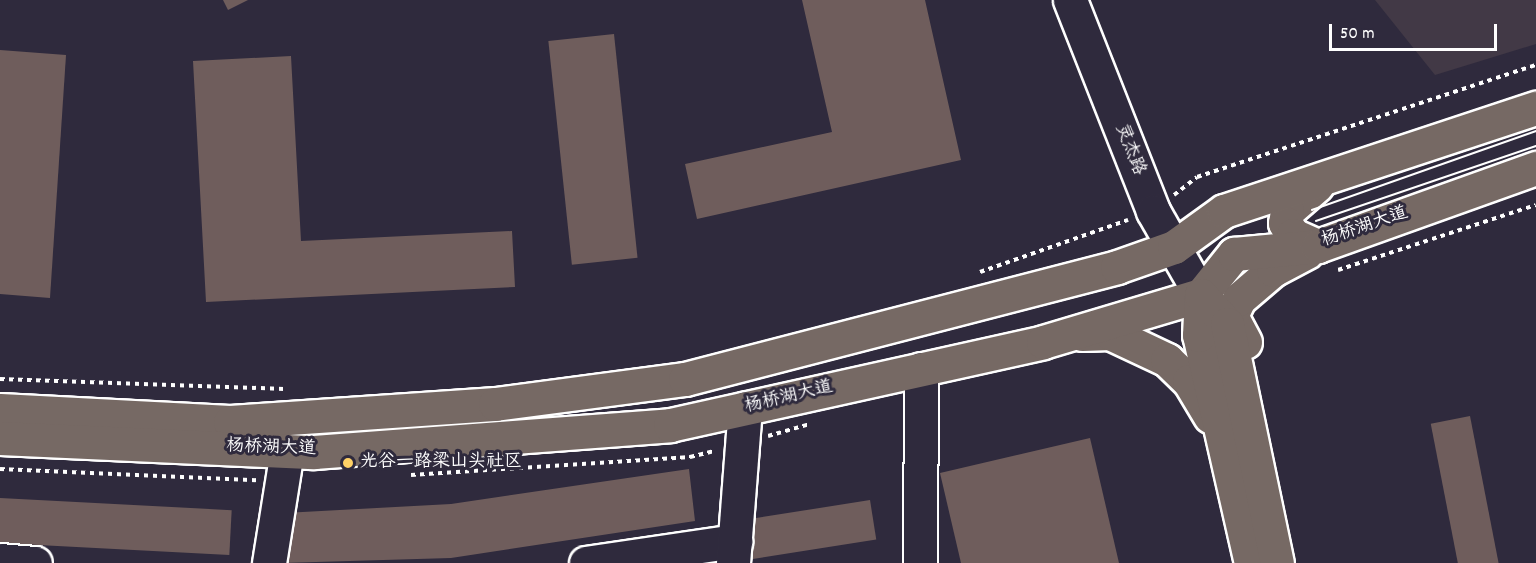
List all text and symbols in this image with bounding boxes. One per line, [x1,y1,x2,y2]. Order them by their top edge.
scale bar [1332,12,1500,50]
text: 50 m [1340,22,1375,47]
street label: 灵杰路 [1109,121,1149,179]
street label: 杨桥湖大道 [1319,203,1411,253]
street label: 杨桥湖大道 [743,377,835,419]
street label: 杨桥湖大道 [226,437,316,461]
place label: 光谷一路梁山头社区 [360,452,522,474]
marker: 光谷一路梁山头社区 [341,456,355,470]

